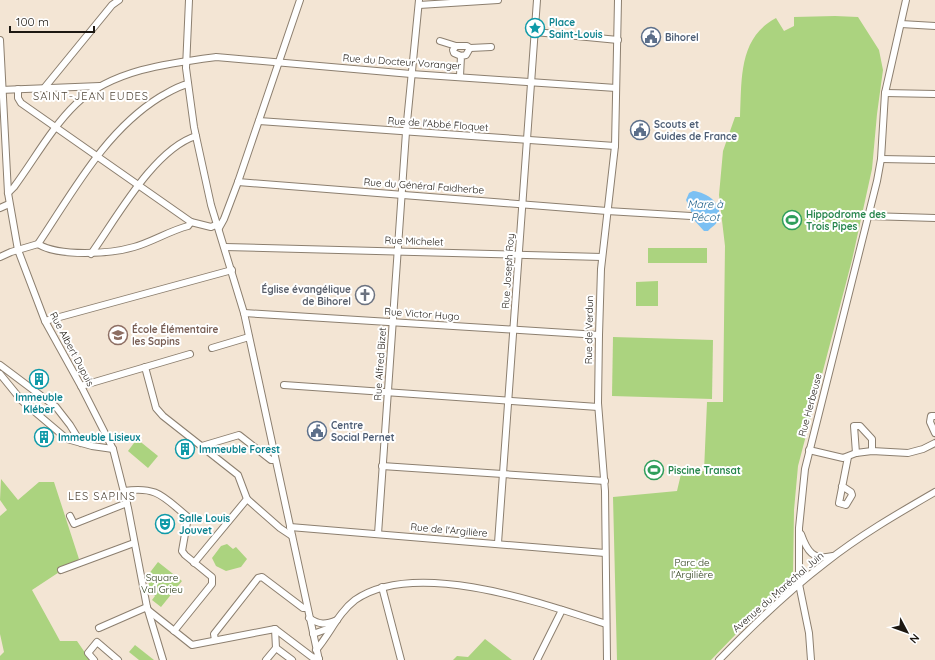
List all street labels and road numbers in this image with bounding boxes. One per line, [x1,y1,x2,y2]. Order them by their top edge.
street label: Rue du Docteur Voranger [342,51,462,73]
street label: Rue de l'Abbé Floquet [387,114,489,134]
street label: Rue du Général Faidherbe [363,175,485,197]
street label: Rue Michelet [384,233,444,249]
street label: Rue Joseph Roy [499,233,517,309]
street label: Rue de Verdun [582,296,596,364]
street label: Rue Victor Hugo [384,305,460,323]
street label: Rue Albert Dupuis [47,309,97,389]
street label: Rue Alfred Bizet [371,326,389,401]
street label: Rue Herbeuse [795,372,825,438]
street label: Rue de l'Argilière [410,520,488,540]
street label: Avenue du Maréchal Juin [730,549,826,635]

